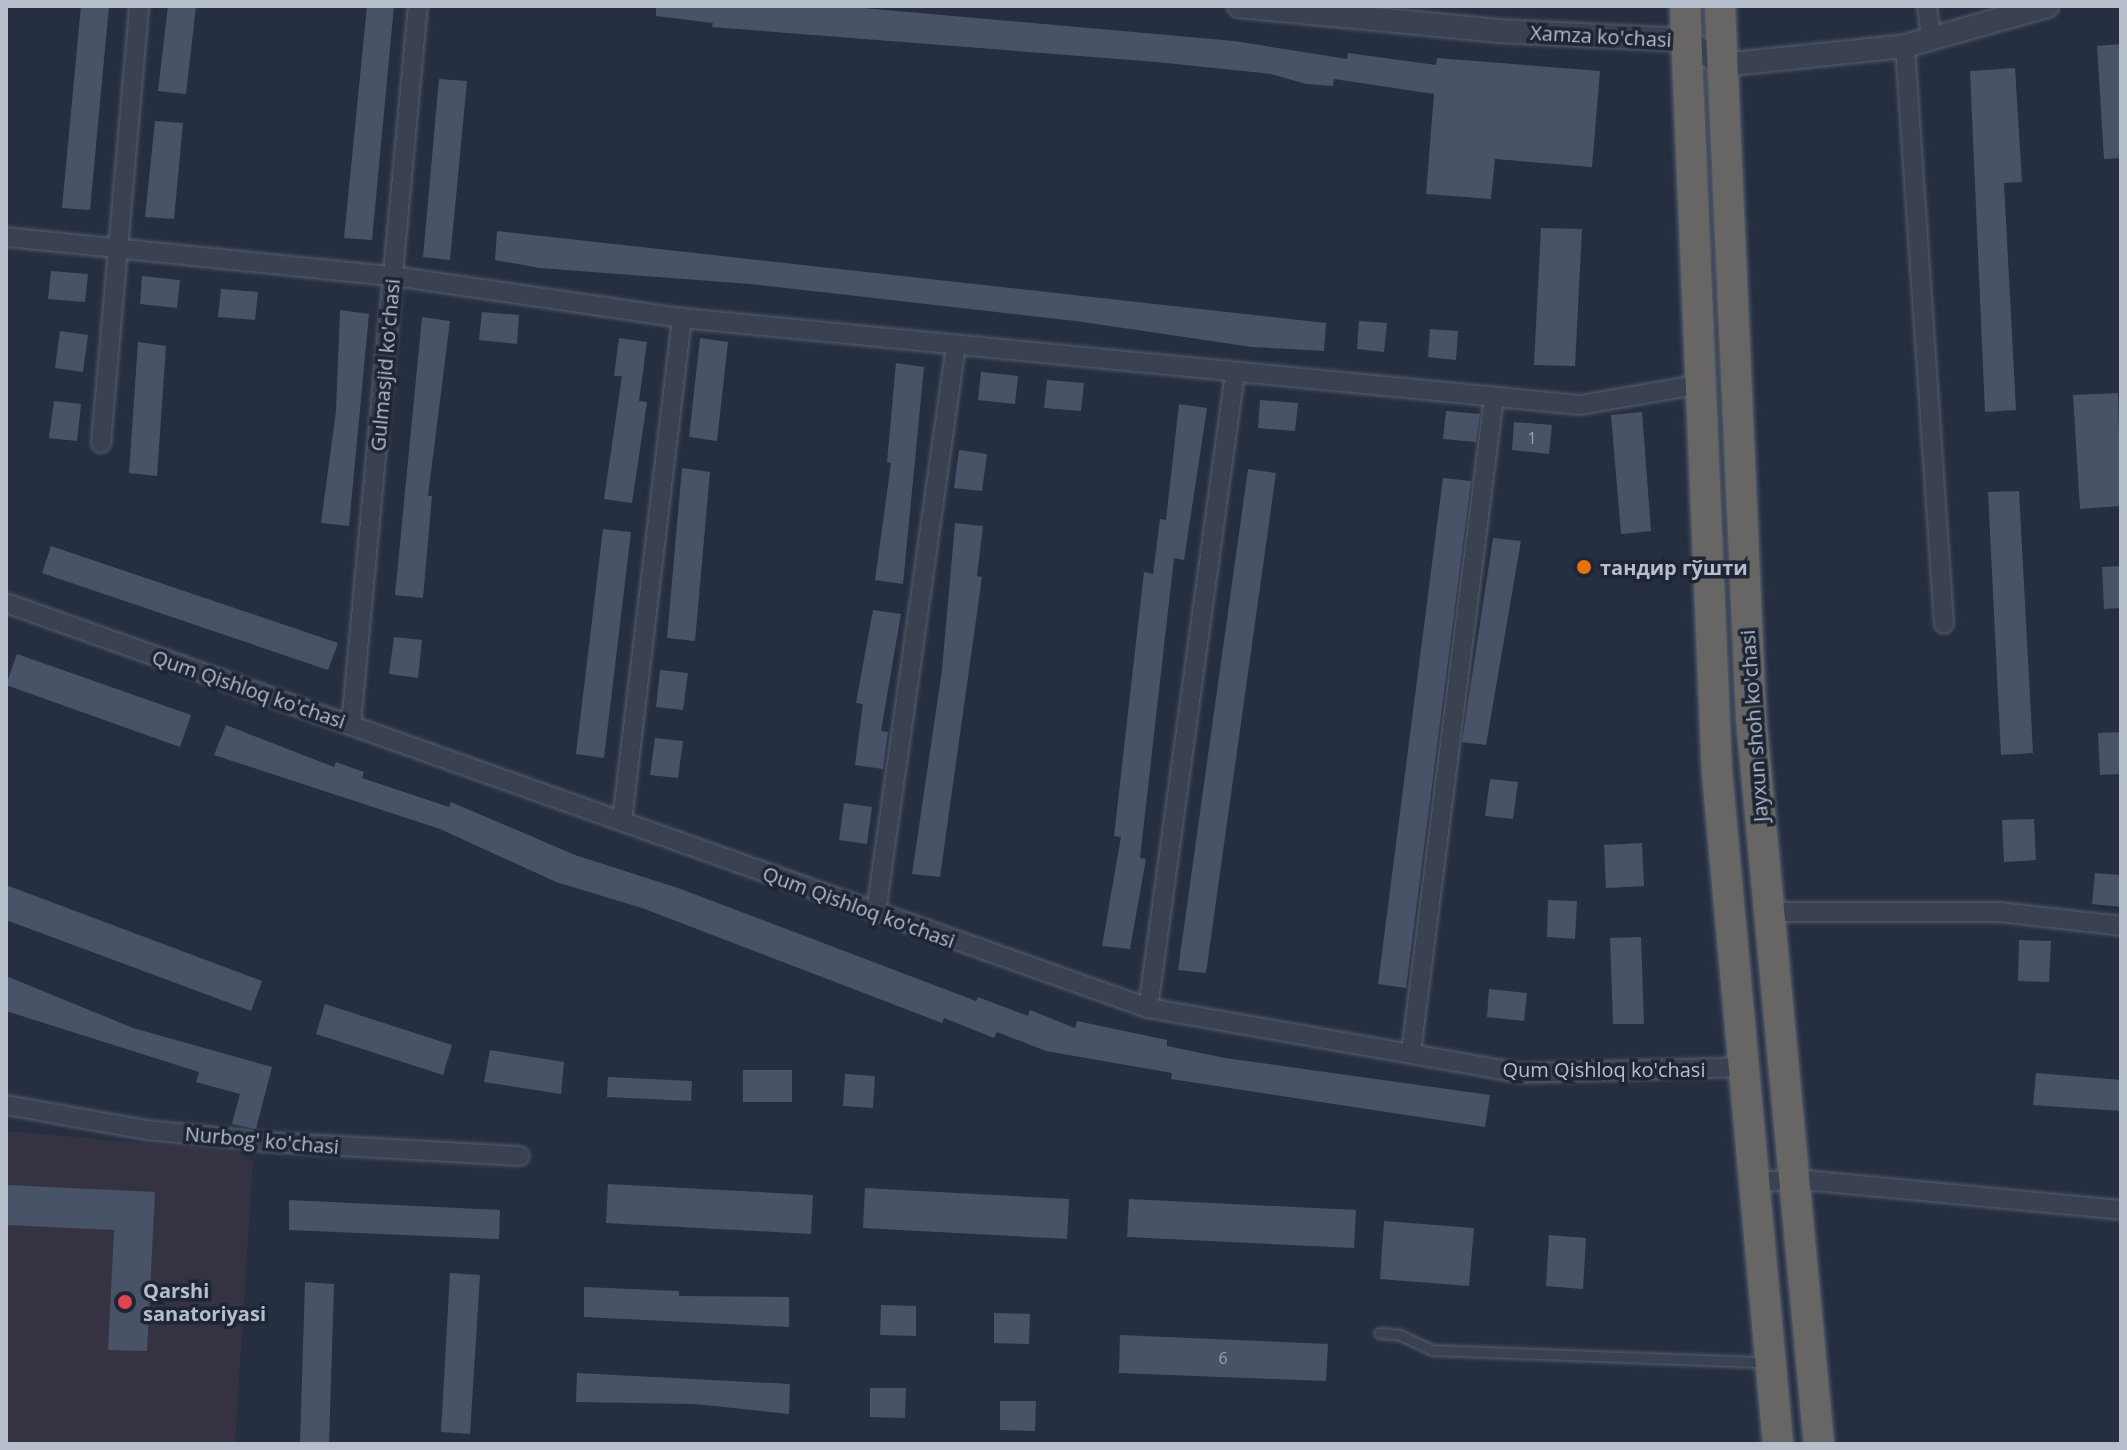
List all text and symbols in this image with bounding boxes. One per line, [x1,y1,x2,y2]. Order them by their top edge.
street label: Xamza ko'chasi [1530,20,1672,52]
street label: Gulmasjid ko'chasi [366,278,404,452]
house number: 1 [1527,428,1537,448]
place label: тандир гўшти [1600,555,1748,579]
marker: тандир гўшти [1575,558,1593,576]
street label: Jayxun shoh ko'chasi [1735,629,1773,823]
street label: Qum Qishloq ko'chasi [149,645,349,733]
street label: Qum Qishloq ko'chasi [760,861,958,953]
street label: Qum Qishloq ko'chasi [1503,1057,1705,1081]
street label: Nurbog' ko'chasi [184,1121,340,1159]
place label: Qarshi sanatoriyasi [143,1278,266,1325]
marker: Qarshi sanatoriyasi [114,1291,136,1313]
house number: 6 [1218,1348,1228,1368]

